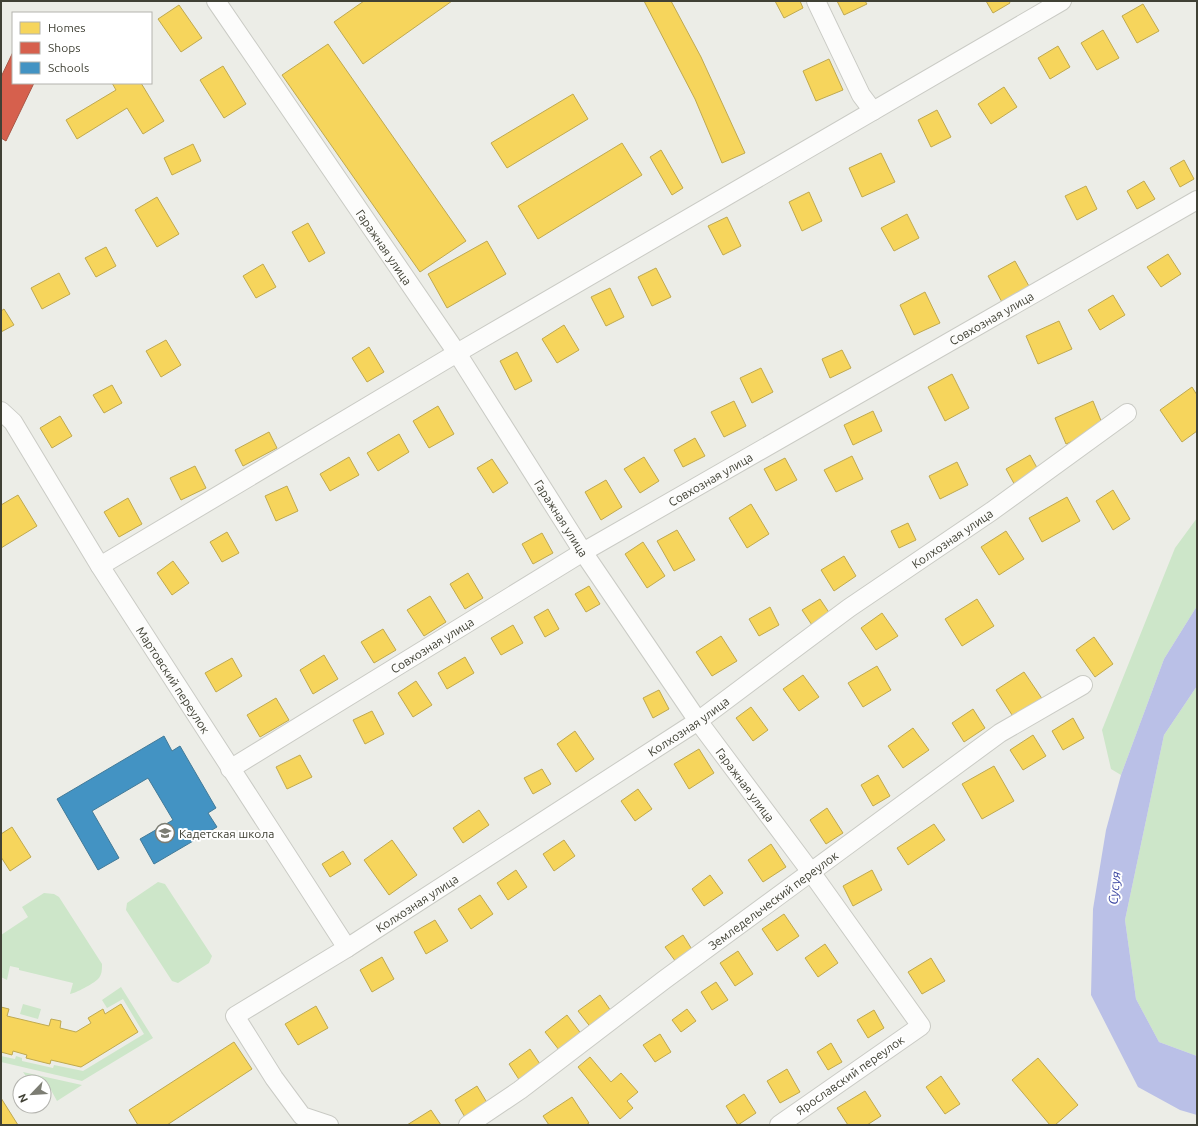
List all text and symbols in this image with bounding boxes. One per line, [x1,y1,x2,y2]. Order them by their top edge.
legend [12,12,152,84]
text: Homes [48,21,86,34]
text: Shops [48,41,80,54]
text: Schools [48,61,89,74]
street label: Гаражная улица [354,207,415,287]
street label: Совхозная улица [947,289,1036,347]
street label: Совхозная улица [666,450,755,508]
street label: Гаражная улица [532,477,591,559]
street label: Колхозная улица [909,506,995,570]
street label: Совхозная улица [388,614,476,675]
street label: Мартовский переулок [134,624,213,736]
street label: Колхозная улица [645,694,731,758]
street label: Гаражная улица [714,745,777,824]
school or university icon: Кадетская школа [154,822,176,844]
place label: Кадетская школа [179,827,274,840]
street label: Земледельческий переулок [706,848,840,952]
water label: Сусуя [1105,871,1123,905]
street label: Колхозная улица [373,872,460,934]
street label: Ярославский переулок [794,1033,906,1117]
north arrow [12,1074,52,1114]
text: N [16,1092,30,1104]

